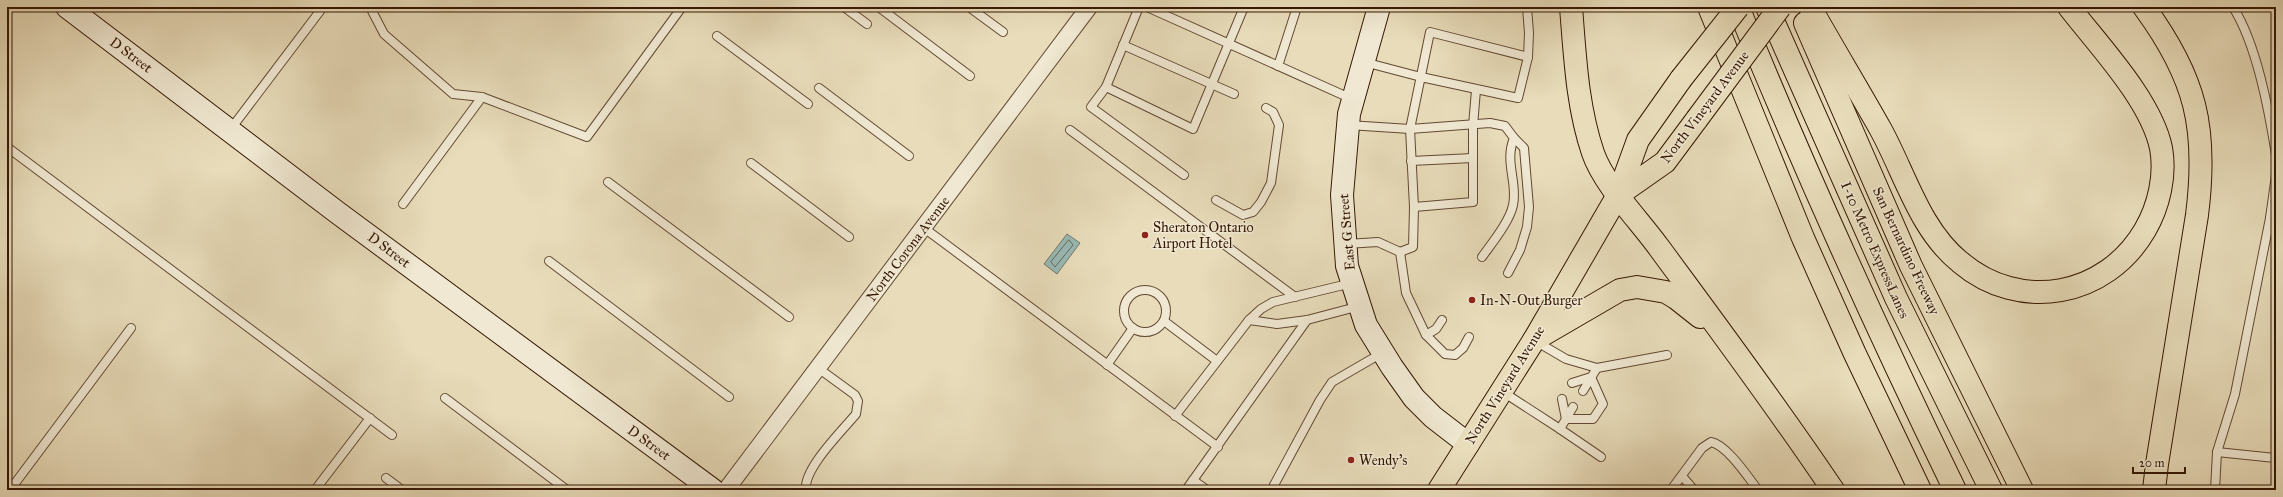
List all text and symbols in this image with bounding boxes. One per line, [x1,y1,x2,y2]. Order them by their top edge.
street label: D Street [106,34,156,77]
street label: North Vineyard Avenue [1657,47,1753,167]
street label: I-10 Metro ExpressLanes [1837,179,1913,321]
street label: San Bernardino Freeway [1869,184,1943,318]
street label: North Corona Avenue [863,193,953,305]
street label: East G Street [1335,193,1359,271]
place label: Sheraton Ontario Airport Hotel [1152,219,1254,252]
street label: D Street [364,229,414,272]
marker: Sheraton Ontario Airport Hotel [1140,230,1150,240]
place label: In-N-Out Burger [1480,292,1583,309]
marker: In-N-Out Burger [1467,295,1477,305]
street label: North Vineyard Avenue [1462,323,1548,447]
street label: D Street [624,422,674,464]
scale bar [2133,449,2185,475]
place label: Wendy's [1359,452,1407,469]
marker: Wendy's [1346,455,1356,465]
text: 20 m [2139,456,2165,470]

